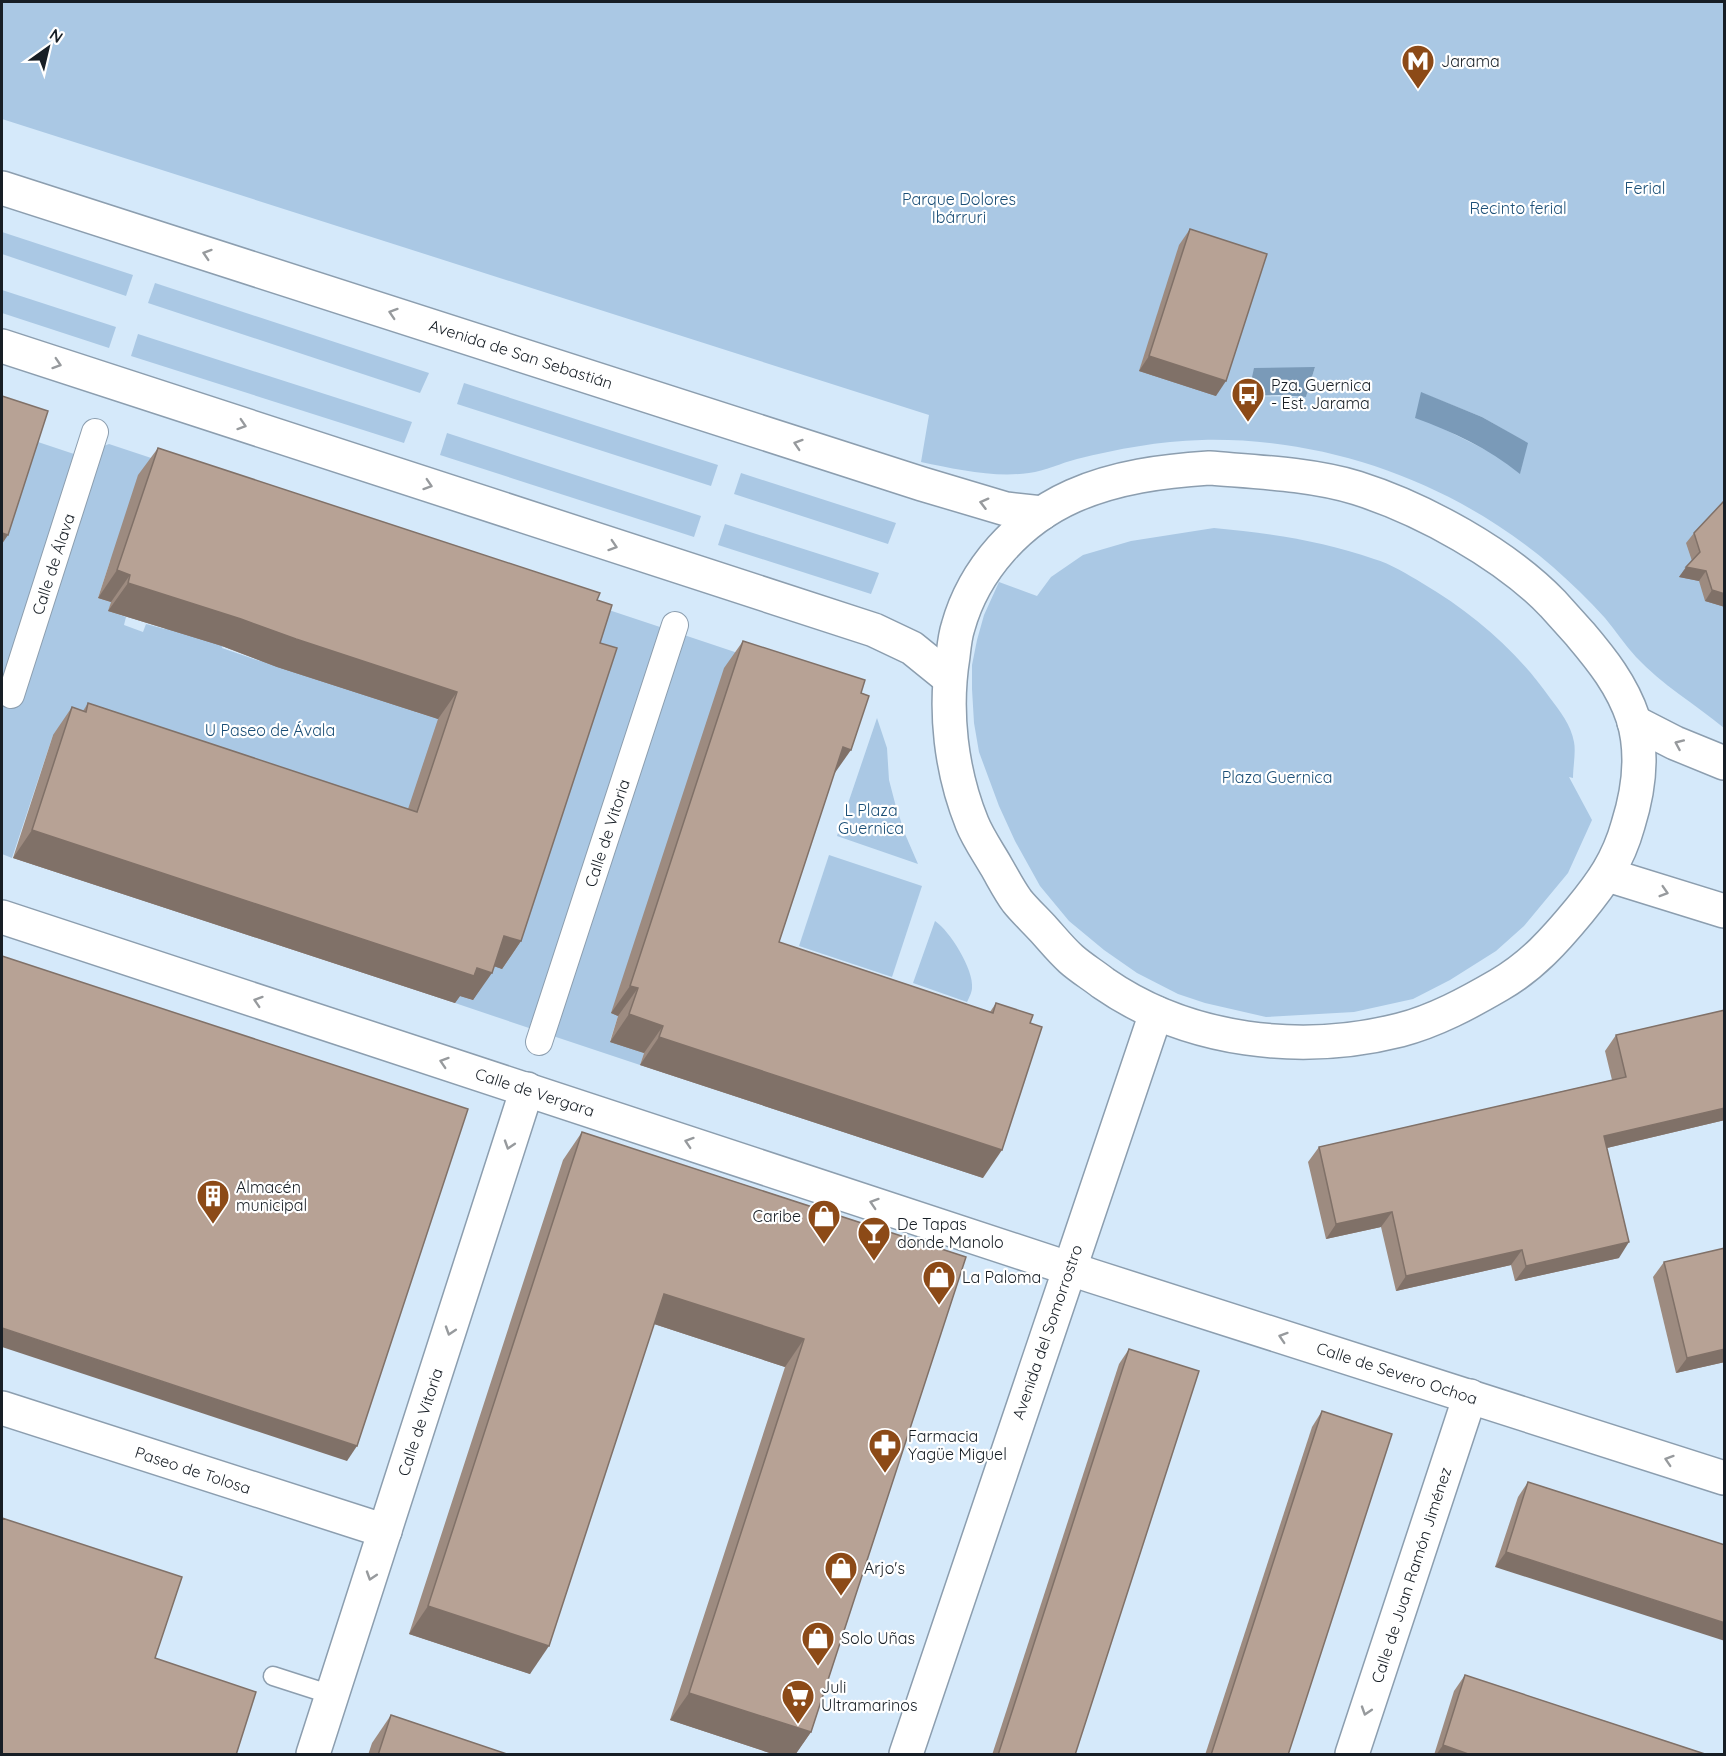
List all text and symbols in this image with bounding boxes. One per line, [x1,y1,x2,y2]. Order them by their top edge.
north arrow [18,18,78,78]
text: N [46,24,67,47]
metro station icon: Jarama [1400,43,1436,90]
place label: Jarama [1441,51,1500,71]
park label: Ferial [1625,178,1665,198]
park label: Parque Dolores Ibárruri [902,189,1016,227]
park label: Recinto ferial [1469,198,1567,218]
one-way arrow [202,249,213,261]
one-way arrow [388,308,399,321]
street label: Avenida de San Sebastián [427,315,615,393]
one-way arrow [51,357,62,370]
place label: Pza. Guernica - Est. Jarama [1271,375,1371,413]
bus stop icon: Pza. Guernica - Est. Jarama [1230,376,1266,423]
one-way arrow [237,418,247,430]
one-way arrow [793,438,804,451]
one-way arrow [422,478,433,491]
one-way arrow [979,498,990,510]
street label: Calle de Álava [27,511,79,617]
one-way arrow [607,539,618,552]
park label: U Paseo de Ávala [205,720,335,740]
one-way arrow [1674,740,1685,752]
park label: Plaza Guernica [1222,767,1332,787]
street label: Calle de Vitoria [580,777,634,889]
park label: L Plaza Guernica [838,800,904,838]
one-way arrow [1658,885,1669,897]
one-way arrow [253,996,264,1009]
one-way arrow [439,1057,450,1070]
street label: Calle de Vergara [473,1063,597,1121]
one-way arrow [684,1137,695,1150]
one-way arrow [504,1139,517,1150]
place label: Almacén municipal [236,1177,307,1215]
building icon: Almacén municipal [195,1178,231,1225]
shop icon: Caribe [806,1198,842,1245]
one-way arrow [869,1198,880,1211]
place label: Caribe [753,1206,801,1226]
place label: De Tapas donde Manolo [897,1214,1004,1252]
bar icon: De Tapas donde Manolo [856,1215,892,1262]
street label: Avenida del Somorrostro [1008,1242,1086,1422]
shop icon: La Paloma [921,1259,957,1306]
place label: La Paloma [962,1267,1041,1287]
one-way arrow [444,1325,457,1336]
one-way arrow [1278,1332,1289,1344]
street label: Calle de Severo Ochoa [1314,1338,1480,1408]
street label: Calle de Vitoria [393,1366,447,1478]
place label: Farmacia Yagüe Miguel [908,1426,1007,1464]
pharmacy icon: Farmacia Yagüe Miguel [867,1427,903,1474]
street label: Paseo de Tolosa [132,1442,254,1498]
one-way arrow [1664,1455,1675,1468]
street label: Calle de Juan Ramón Jiménez [1367,1464,1455,1686]
shop icon: Arjo's [823,1550,859,1597]
place label: Arjo's [864,1558,905,1578]
one-way arrow [365,1570,378,1581]
shop icon: Solo Uñas [800,1620,836,1667]
place label: Solo Uñas [841,1628,915,1648]
place label: Juli Ultramarinos [821,1677,917,1715]
supermarket icon: Juli Ultramarinos [780,1678,816,1725]
one-way arrow [1361,1705,1374,1716]

